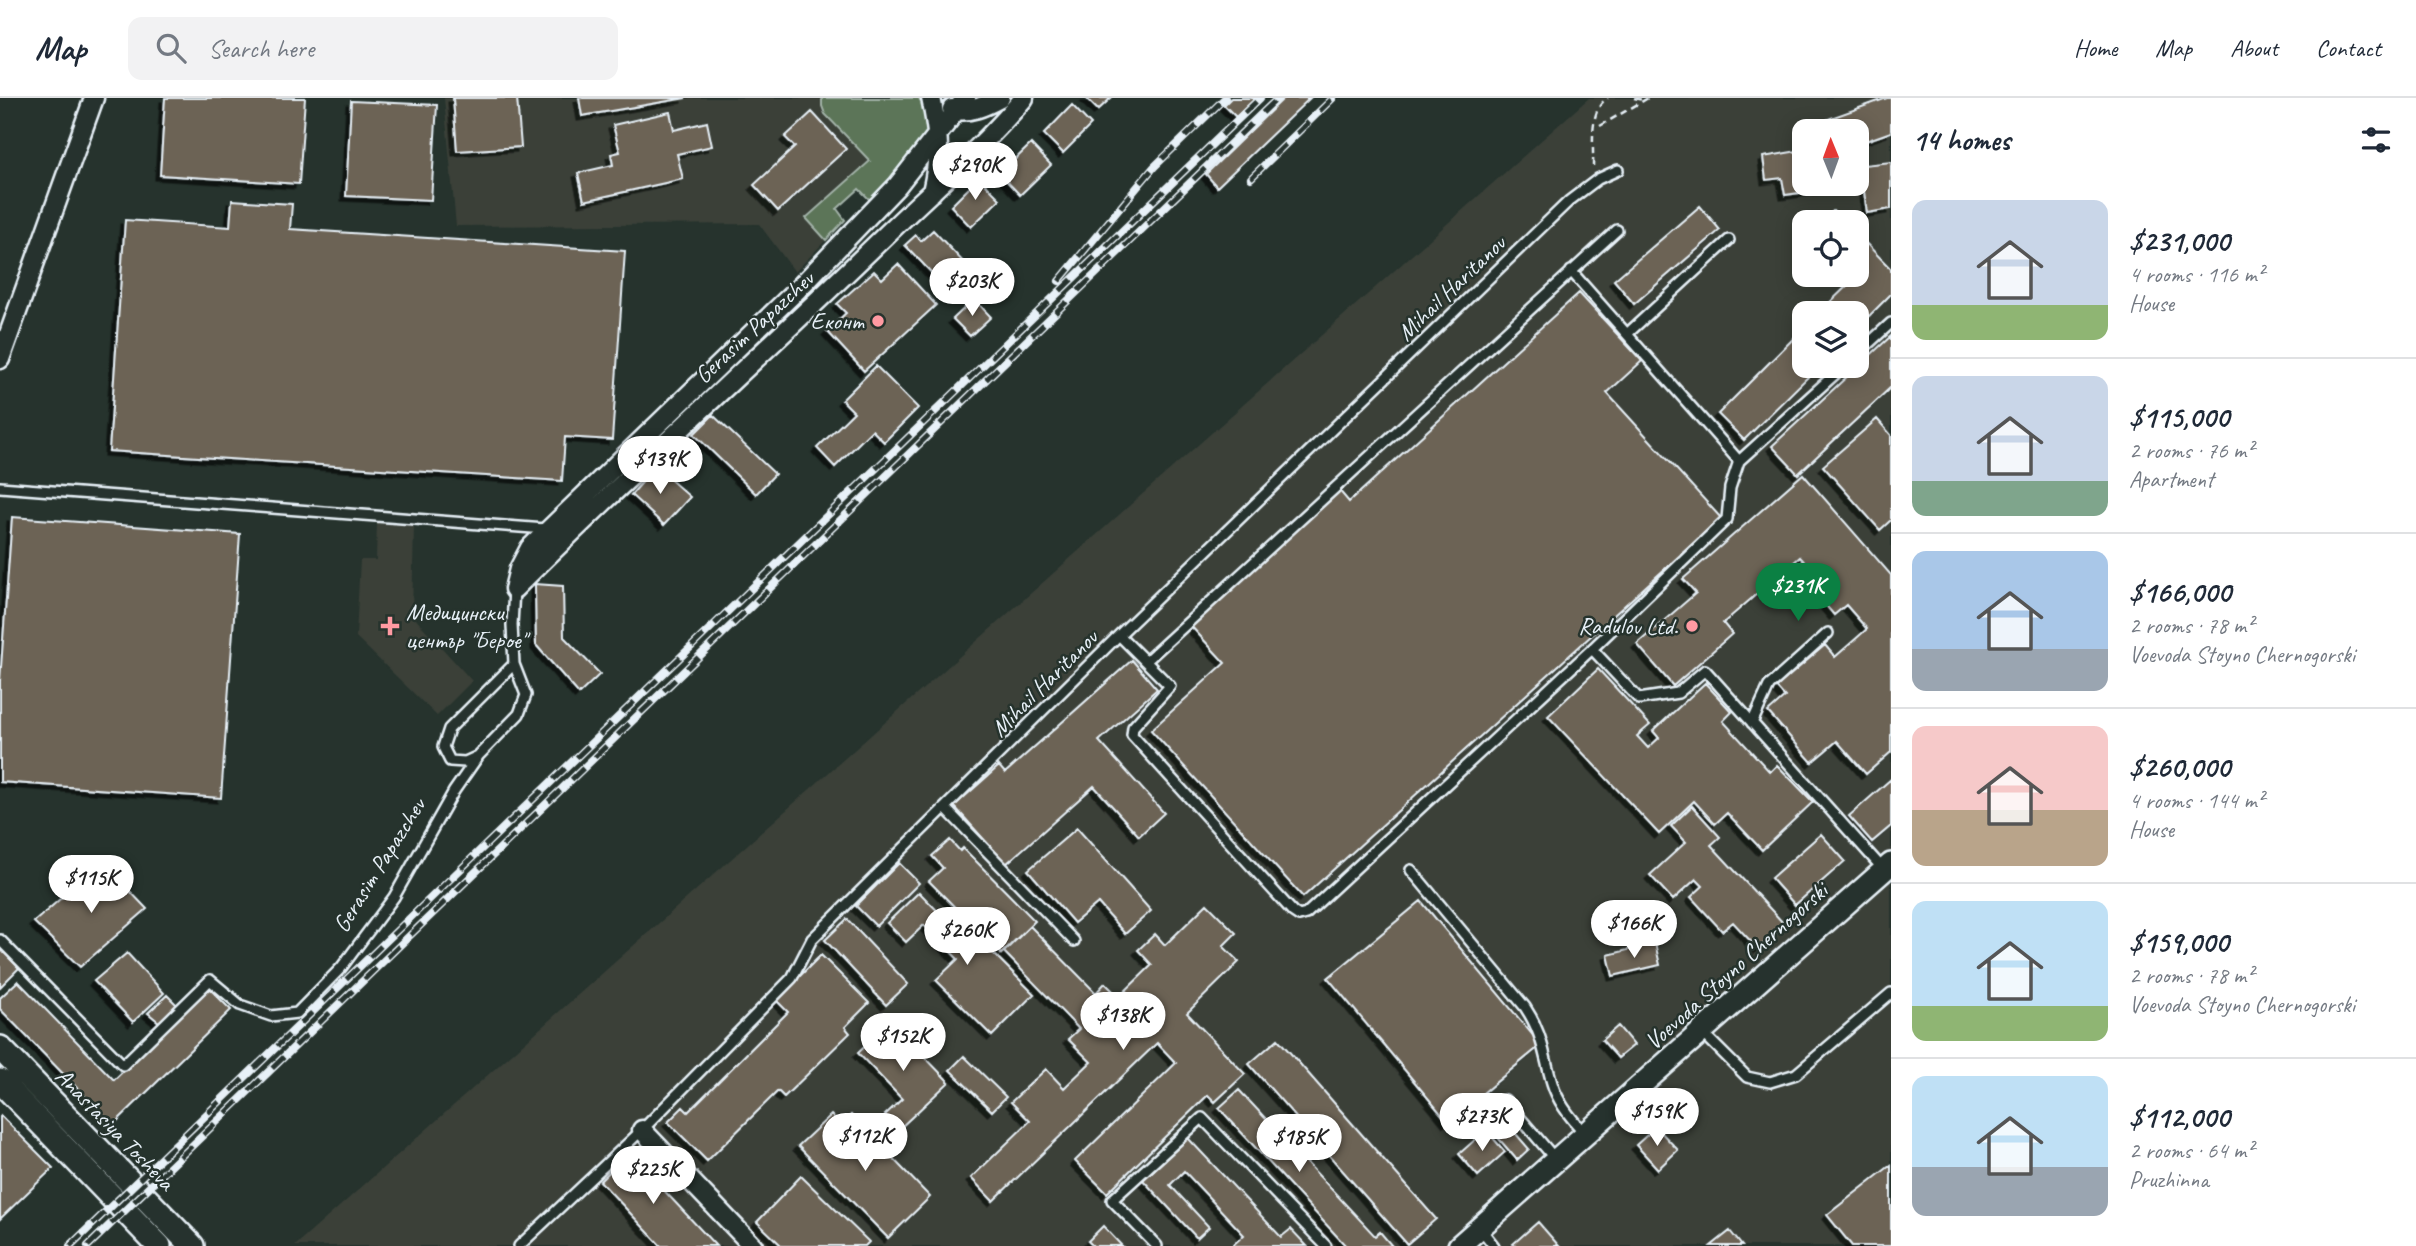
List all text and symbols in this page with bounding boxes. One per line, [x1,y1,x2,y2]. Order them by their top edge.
search box [128,17,618,80]
text: Map [35,27,86,69]
icon: search [152,29,190,67]
text: Search here [208,32,314,65]
text: Home [2074,33,2117,63]
text: Map [2155,33,2192,63]
text: About [2230,33,2278,63]
text: Contact [2316,33,2381,63]
north arrow [1792,119,1869,196]
map controls [1792,119,1869,378]
text: 14 homes [1912,121,2010,159]
icon: filters [2357,121,2395,159]
pin: $290K [926,142,1024,202]
text: $290K [949,150,1001,179]
button: locate [1792,210,1869,287]
text: $231,000 [2129,222,2229,260]
street label: Mihail Haritanov [1390,227,1513,347]
icon: home [1968,228,2052,312]
pin: $203K [923,258,1021,318]
text: 4 rooms · 116 m² [2129,260,2264,289]
street label: Gerasim Papazchev [688,263,821,390]
text: $203K [945,266,999,295]
text: House [2129,289,2174,318]
button: layers [1792,301,1869,378]
place label: Еконт [810,306,865,336]
marker: Еконт [870,313,886,329]
text: $115,000 [2129,398,2229,436]
icon: home [1968,404,2052,488]
pin: $139K [611,436,709,496]
text: 2 rooms · 76 m² [2129,436,2253,465]
text: $139K [634,444,686,473]
text: Apartment [2129,465,2214,494]
pin: $231K [1749,564,1847,623]
text: $231K [1771,571,1825,600]
text: $166,000 [2129,573,2231,611]
icon: home [1968,579,2052,663]
place label: Медицински център "Берое" [406,597,531,655]
place label: Radulov Ltd. [1578,611,1678,641]
text: 2 rooms · 78 m² [2129,611,2253,640]
marker: Медицински център "Берое" [380,616,400,636]
marker: Radulov Ltd. [1684,618,1700,634]
street label: Mihail Haritanov [984,622,1105,743]
text: Voevoda Stoyno Chernogorski [2129,640,2355,669]
text: $260,000 [2129,748,2230,786]
icon: home [1968,754,2052,838]
text: 4 rooms · 144 m² [2129,786,2264,815]
street label: Gerasim Papazchev [326,791,433,938]
text: House [2129,815,2174,844]
pin: $115K [42,856,140,915]
text: $115K [65,863,117,892]
street label: Voevoda Stoyno Chernogorski [1638,874,1836,1056]
pin: $166K [1585,900,1683,960]
pin: $260K [918,908,1016,967]
text: $166K [1607,908,1661,937]
text: $260K [940,915,994,944]
text: $159,000 [2129,923,2229,961]
icon: home [1968,929,2052,1013]
text: 2 rooms · 78 m² [2129,961,2253,990]
text: Voevoda Stoyno Chernogorski [2129,990,2355,1019]
pin: $138K [1074,992,1172,1052]
text: $138K [1096,1000,1150,1029]
pin: $152K [854,1014,952,1073]
text: $152K [877,1021,929,1050]
street label: Anastasiya Tosheva [49,1061,182,1198]
pin: $159K [1608,1088,1706,1148]
pin: $273K [1433,1094,1531,1153]
text: $159K [1631,1096,1683,1125]
text: $112,000 [2129,1098,2229,1136]
text: $273K [1456,1101,1509,1130]
icon: home [1968,1104,2052,1188]
pin: $112K [816,1114,914,1173]
pin: $185K [1250,1114,1348,1174]
text: $112K [838,1121,892,1150]
text: $185K [1273,1122,1325,1151]
text: 2 rooms · 64 m² [2129,1136,2253,1165]
pin: $225K [604,1146,702,1206]
text: $225K [627,1154,679,1183]
text: Pruzhinna [2129,1165,2209,1194]

